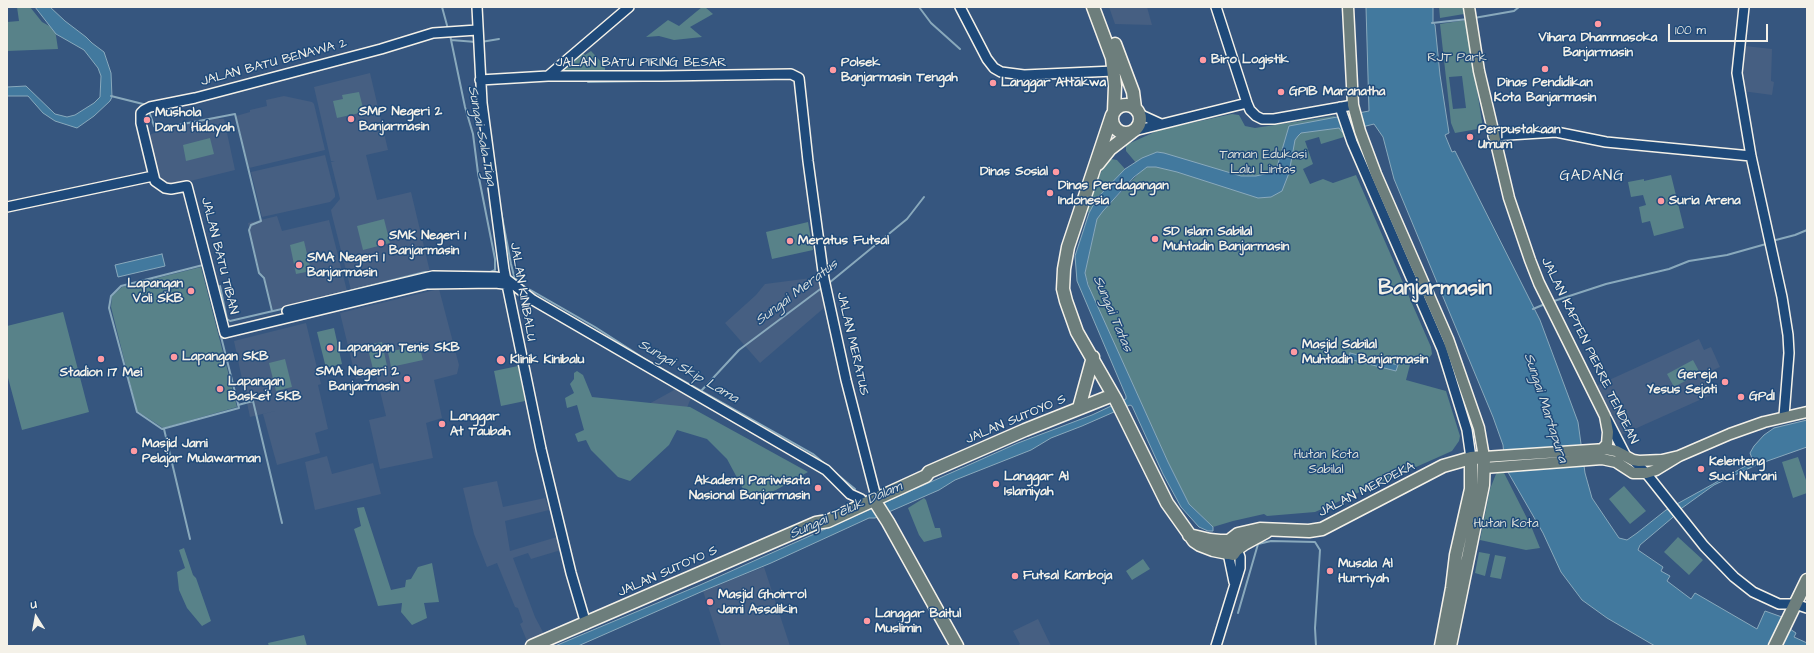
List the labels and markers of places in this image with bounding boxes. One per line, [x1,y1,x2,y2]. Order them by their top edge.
marker: Vihara Dhammasoka Banjarmasin [1593,19,1603,29]
place label: Vihara Dhammasoka Banjarmasin [1539,30,1657,61]
place label: Biro Logistik [1211,52,1289,68]
place label: Polsek Banjarmasin Tengah [841,55,958,86]
marker: Biro Logistik [1198,55,1208,65]
marker: Dinas Pendidikan Kota Banjarmasin [1540,64,1550,74]
marker: Polsek Banjarmasin Tengah [828,65,838,75]
place label: Langgar Attakwa [1001,75,1106,91]
place label: Dinas Pendidikan Kota Banjarmasin [1494,75,1596,106]
marker: Langgar Attakwa [988,78,998,88]
place label: GPIB Maranatha [1289,84,1385,100]
marker: GPIB Maranatha [1276,87,1286,97]
place label: SMP Negeri 2 Banjarmasin [359,104,442,135]
place label: Mushola Darul Hidayah [155,105,234,136]
marker: SMP Negeri 2 Banjarmasin [346,114,356,124]
marker: Mushola Darul Hidayah [142,115,152,125]
place label: Perpustakaan Umum [1478,122,1560,153]
marker: Perpustakaan Umum [1465,132,1475,142]
place label: Dinas Sosial [980,164,1048,180]
marker: Dinas Sosial [1051,167,1061,177]
place label: Dinas Perdagangan Indonesia [1058,178,1169,209]
marker: Dinas Perdagangan Indonesia [1045,188,1055,198]
place label: Suria Arena [1669,193,1741,209]
marker: Suria Arena [1656,196,1666,206]
place label: SD Islam Sabilal Muhtadin Banjarmasin [1163,224,1289,255]
place label: SMK Negeri 1 Banjarmasin [389,228,466,259]
place label: Meratus Futsal [798,233,889,249]
marker: SD Islam Sabilal Muhtadin Banjarmasin [1150,234,1160,244]
marker: Meratus Futsal [785,236,795,246]
marker: SMK Negeri 1 Banjarmasin [376,238,386,248]
place label: SMA Negeri 1 Banjarmasin [307,250,385,281]
marker: SMA Negeri 1 Banjarmasin [294,260,304,270]
place label: Lapangan Voli SKB [127,276,183,307]
marker: Lapangan Voli SKB [186,286,196,296]
place label: Masjid Sabilal Muhtadin Banjarmasin [1302,337,1428,368]
place label: Lapangan Tenis SKB [338,340,460,356]
marker: Lapangan Tenis SKB [325,343,335,353]
marker: Masjid Sabilal Muhtadin Banjarmasin [1289,347,1299,357]
place label: Lapangan SKB [182,349,268,365]
marker: Lapangan SKB [169,352,179,362]
place label: Klinik Kinibalu [510,352,584,368]
marker: Stadion 17 Mei [96,354,106,364]
marker: Klinik Kinibalu [495,354,507,366]
place label: SMA Negeri 2 Banjarmasin [316,364,399,395]
place label: Stadion 17 Mei [60,365,142,381]
place label: Gereja Yesus Sejati [1647,367,1717,398]
place label: Lapangan Basket SKB [228,374,301,405]
marker: SMA Negeri 2 Banjarmasin [402,374,412,384]
marker: Gereja Yesus Sejati [1720,377,1730,387]
marker: Lapangan Basket SKB [215,384,225,394]
place label: GPdI [1749,389,1775,405]
marker: GPdI [1736,392,1746,402]
place label: Langgar At Taubah [450,409,510,440]
marker: Langgar At Taubah [437,419,447,429]
place label: Masjid Jami Pelajar Mulawarman [142,436,261,467]
marker: Masjid Jami Pelajar Mulawarman [129,446,139,456]
place label: Kelenteng Suci Nurani [1709,454,1776,485]
marker: Kelenteng Suci Nurani [1696,464,1706,474]
place label: Langgar Al Islamiyah [1004,469,1069,500]
place label: Akademi Pariwisata Nasional Banjarmasin [689,473,810,504]
marker: Langgar Al Islamiyah [991,479,1001,489]
marker: Akademi Pariwisata Nasional Banjarmasin [813,483,823,493]
place label: Musala Al Hurriyah [1338,556,1393,587]
marker: Musala Al Hurriyah [1325,566,1335,576]
place label: Futsal Kamboja [1023,568,1112,584]
marker: Futsal Kamboja [1010,571,1020,581]
place label: Masjid Ghoirrol Jami Assalikin [718,587,806,618]
marker: Masjid Ghoirrol Jami Assalikin [705,597,715,607]
place label: Langgar Baitul Muslimin [875,606,961,637]
marker: Langgar Baitul Muslimin [862,616,872,626]

